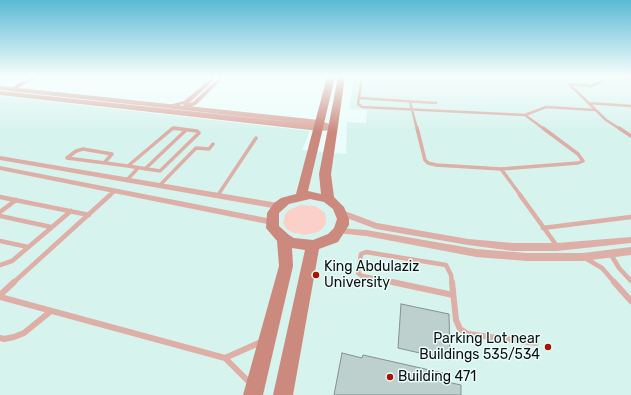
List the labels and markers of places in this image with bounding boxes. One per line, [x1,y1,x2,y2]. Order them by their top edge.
place label: King Abdulaziz University [324,259,419,292]
marker: King Abdulaziz University [311,270,321,280]
place label: Parking Lot near Buildings 535/534 [419,331,540,364]
marker: Parking Lot near Buildings 535/534 [543,342,553,352]
place label: Building 471 [398,369,476,385]
marker: Building 471 [385,372,395,382]

